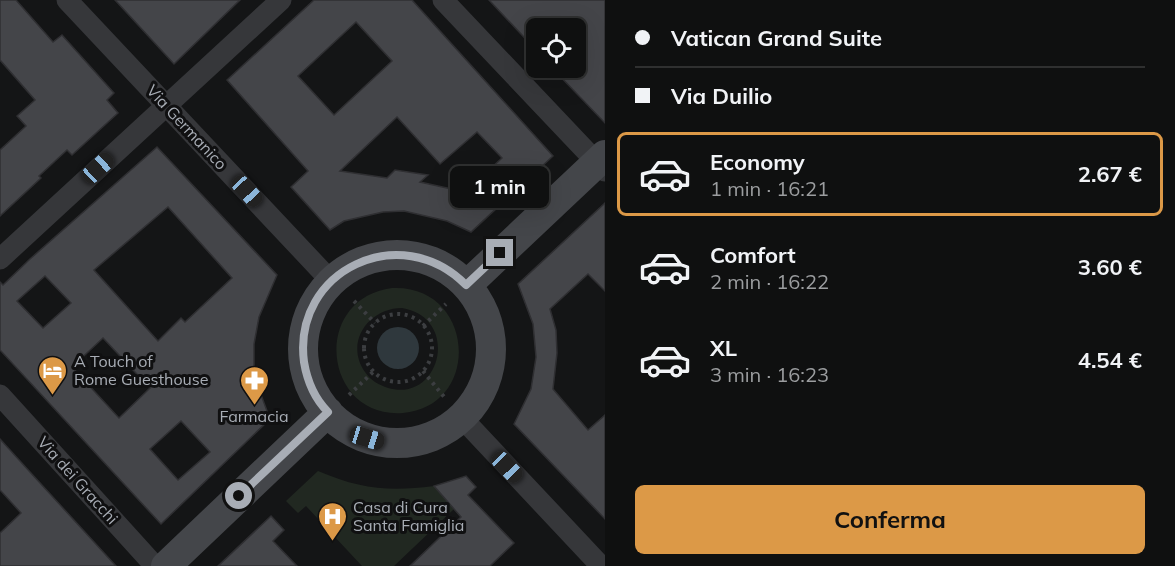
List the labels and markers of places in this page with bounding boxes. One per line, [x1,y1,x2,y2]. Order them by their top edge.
place label: A Touch of Rome Guesthouse [74,351,208,389]
hotel icon: A Touch of Rome Guesthouse [37,354,69,396]
pharmacy icon: Farmacia [238,364,270,406]
place label: Farmacia [219,406,289,426]
place label: Casa di Cura Santa Famiglia [353,497,464,535]
hospital icon: Casa di Cura Santa Famiglia [316,500,348,542]

